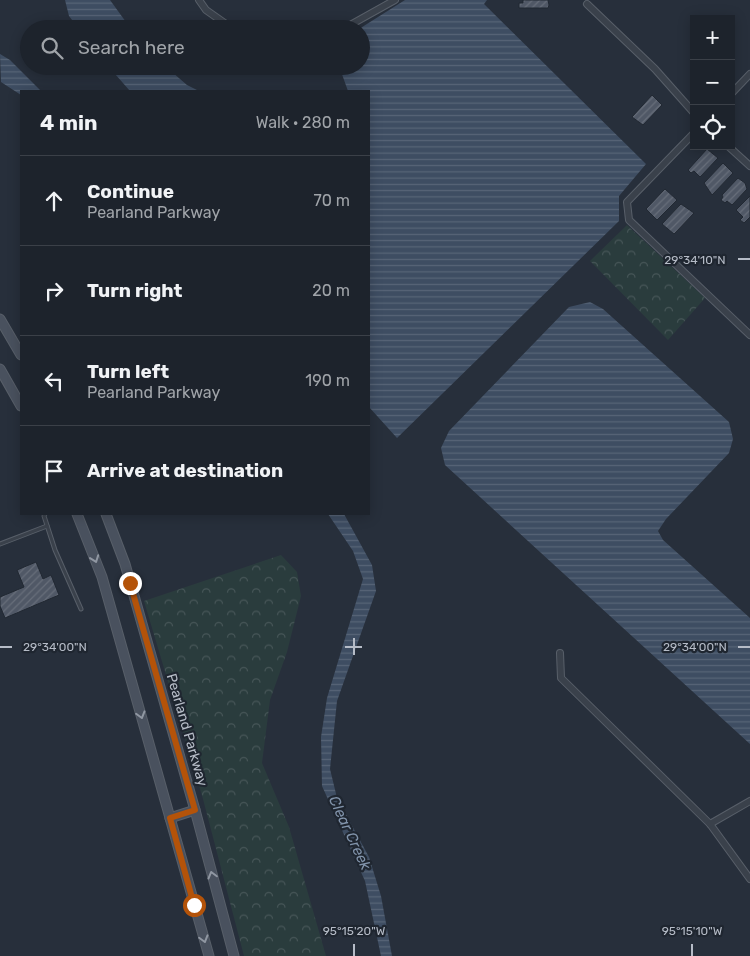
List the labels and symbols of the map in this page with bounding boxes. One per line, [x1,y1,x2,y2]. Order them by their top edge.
text: 29°34'10"N [664,253,726,267]
one-way arrow [89,554,99,563]
route end [119,572,142,595]
text: 29°34'00"N [23,640,87,654]
text: 29°34'00"N [663,640,727,654]
street label: Pearland Parkway [163,672,211,789]
one-way arrow [135,710,145,718]
water label: Clear Creek [325,793,375,873]
one-way arrow [208,871,218,880]
route start [183,894,206,917]
text: 95°15'20"W [323,924,386,938]
text: 95°15'10"W [662,924,723,938]
one-way arrow [198,934,208,942]

